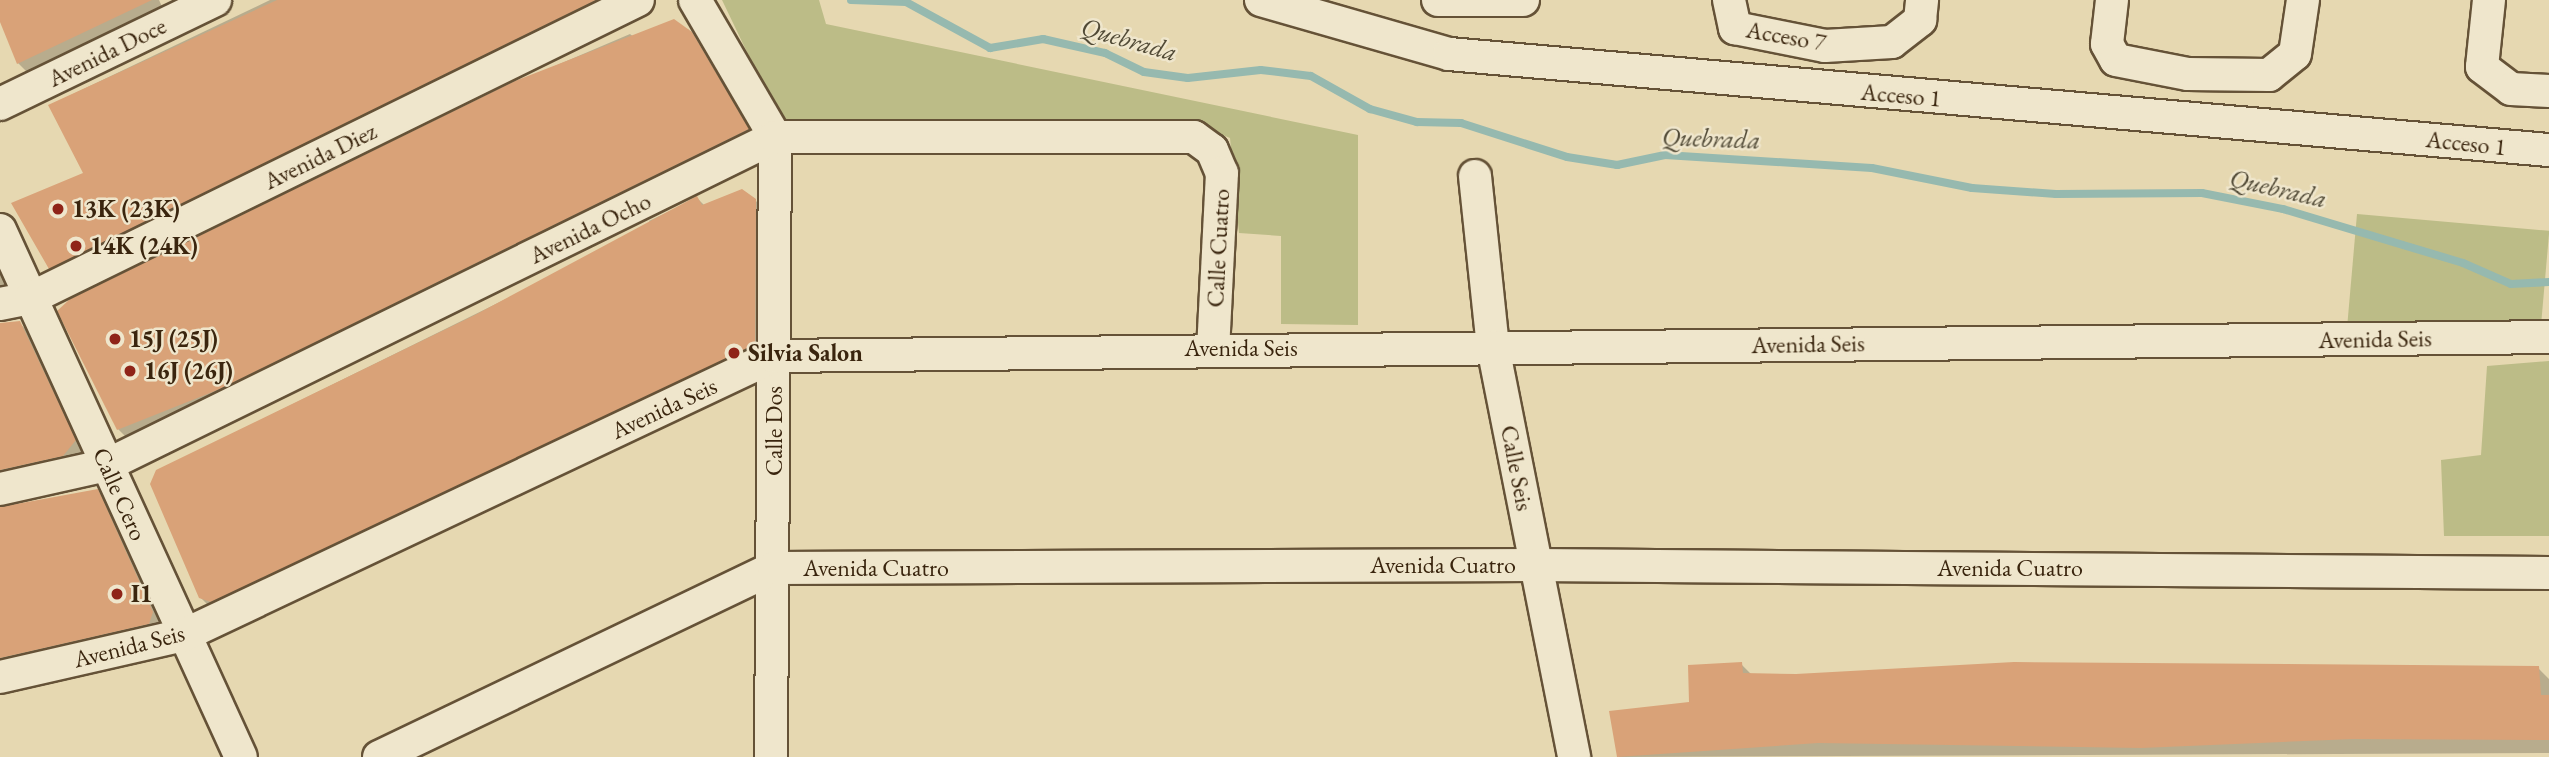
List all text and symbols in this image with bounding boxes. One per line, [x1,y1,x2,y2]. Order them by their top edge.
street label: Avenida Doce [43,11,171,93]
water label: Quebrada [1077,11,1181,69]
street label: Acceso 7 [1744,15,1828,57]
street label: Acceso 1 [1860,77,1942,113]
street label: Avenida Diez [259,116,381,196]
water label: Quebrada [1661,122,1761,156]
street label: Acceso 1 [2424,124,2508,162]
water label: Quebrada [2227,163,2329,215]
street label: Avenida Ocho [525,186,655,270]
street label: Calle Cuatro [1201,188,1235,308]
place label: 13K (23K) [72,195,180,223]
marker: 13K (23K) [50,201,66,217]
place label: 14K (24K) [90,232,198,260]
marker: 14K (24K) [68,238,84,254]
street label: Avenida Seis [2318,324,2432,354]
place label: 15J (25J) [129,325,218,353]
street label: Avenida Seis [1751,329,1865,359]
marker: 15J (25J) [107,331,123,347]
street label: Avenida Seis [1184,334,1298,362]
place label: Silvia Salon [748,339,863,367]
marker: Silvia Salon [726,345,742,361]
place label: 16J (26J) [144,357,233,385]
marker: 16J (26J) [122,363,138,379]
street label: Avenida Seis [607,371,721,445]
street label: Calle Dos [760,386,788,476]
street label: Calle Seis [1495,423,1539,513]
street label: Calle Cero [87,443,153,545]
street label: Avenida Cuatro [1370,551,1516,579]
street label: Avenida Cuatro [803,554,949,582]
street label: Avenida Cuatro [1937,554,2083,582]
place label: I1 [131,580,152,608]
marker: I1 [109,586,125,602]
street label: Avenida Seis [70,618,188,674]

